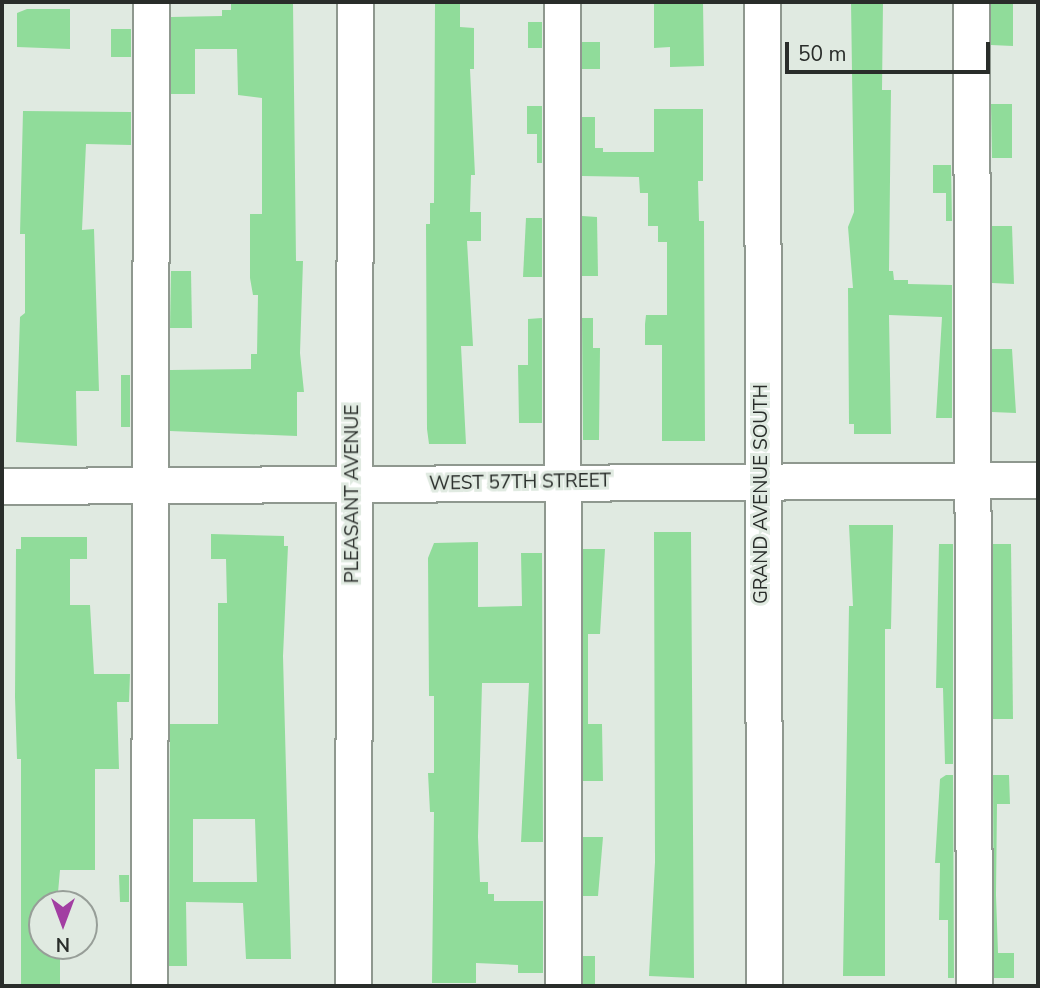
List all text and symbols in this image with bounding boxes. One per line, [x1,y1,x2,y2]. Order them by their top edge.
scale bar [788,28,993,72]
text: 50 m [798,40,847,68]
street label: GRAND AVENUE SOUTH [751,384,773,604]
street label: PLEASANT AVENUE [342,405,364,583]
street label: WEST 57TH STREET [429,470,611,496]
north arrow [28,890,98,960]
text: N [56,931,70,957]

